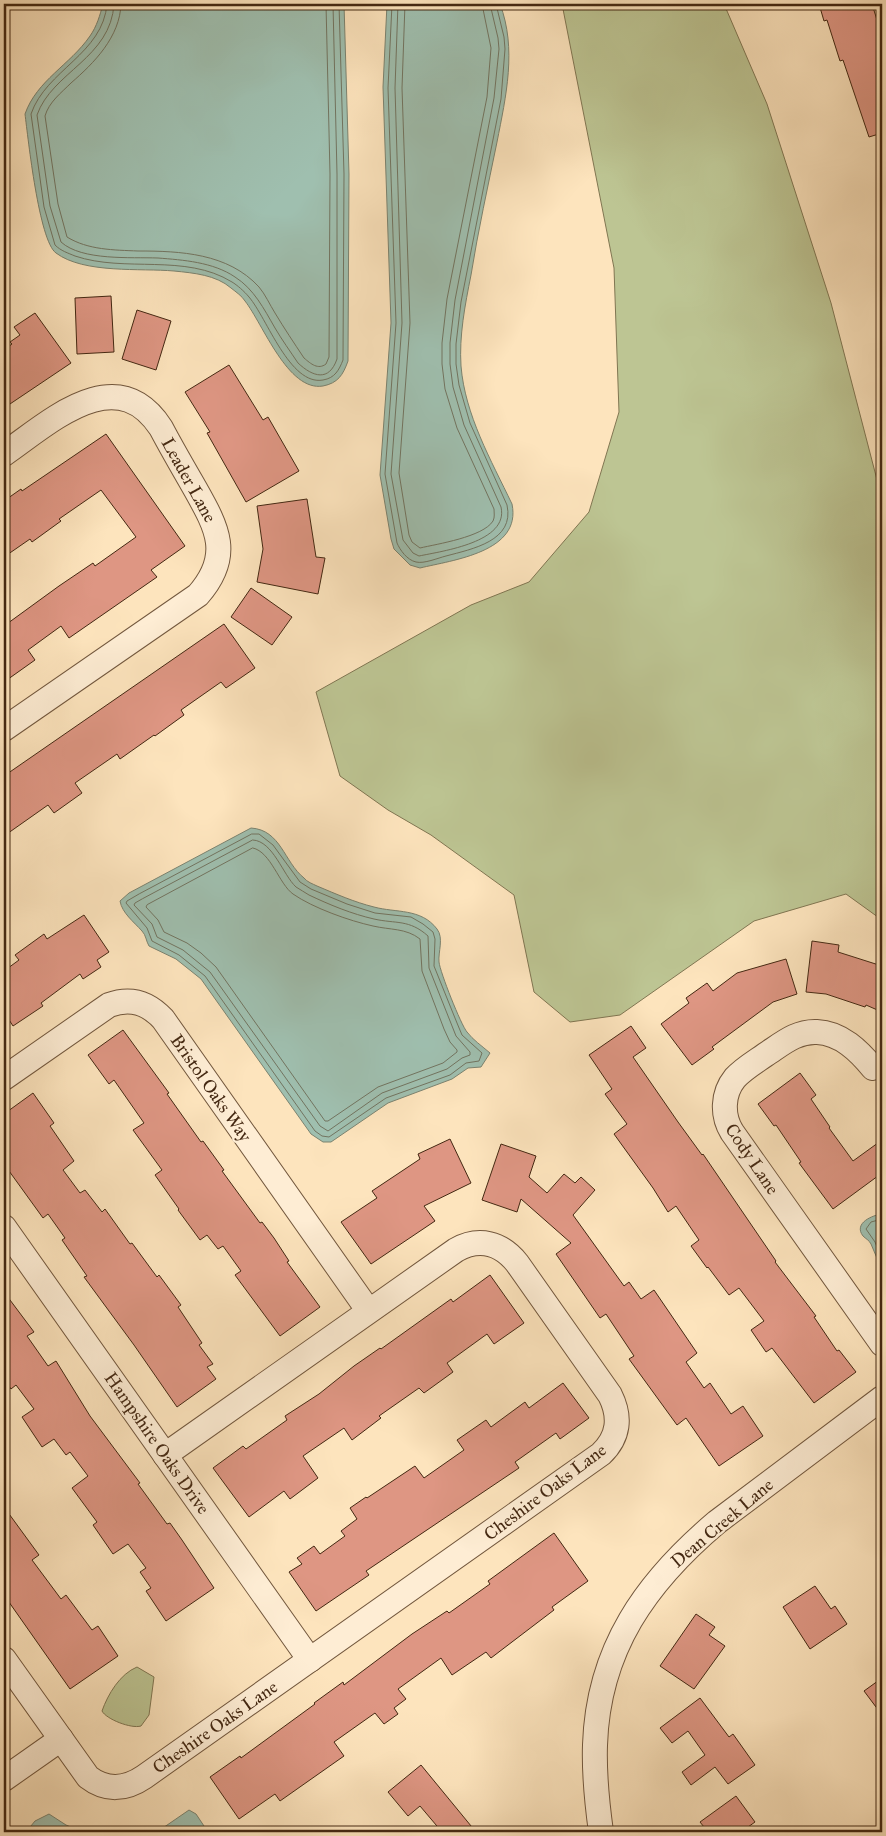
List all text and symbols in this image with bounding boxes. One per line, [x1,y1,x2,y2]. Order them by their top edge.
street label: Leader Lane [157,434,221,526]
street label: Bristol Oaks Way [166,1030,257,1147]
street label: Cody Lane [720,1119,784,1199]
street label: Hampshire Oaks Drive [100,1368,214,1518]
street label: Cheshire Oaks Lane [479,1439,611,1545]
street label: Dean Creek Lane [666,1474,778,1572]
street label: Cheshire Oaks Lane [148,1676,282,1778]

